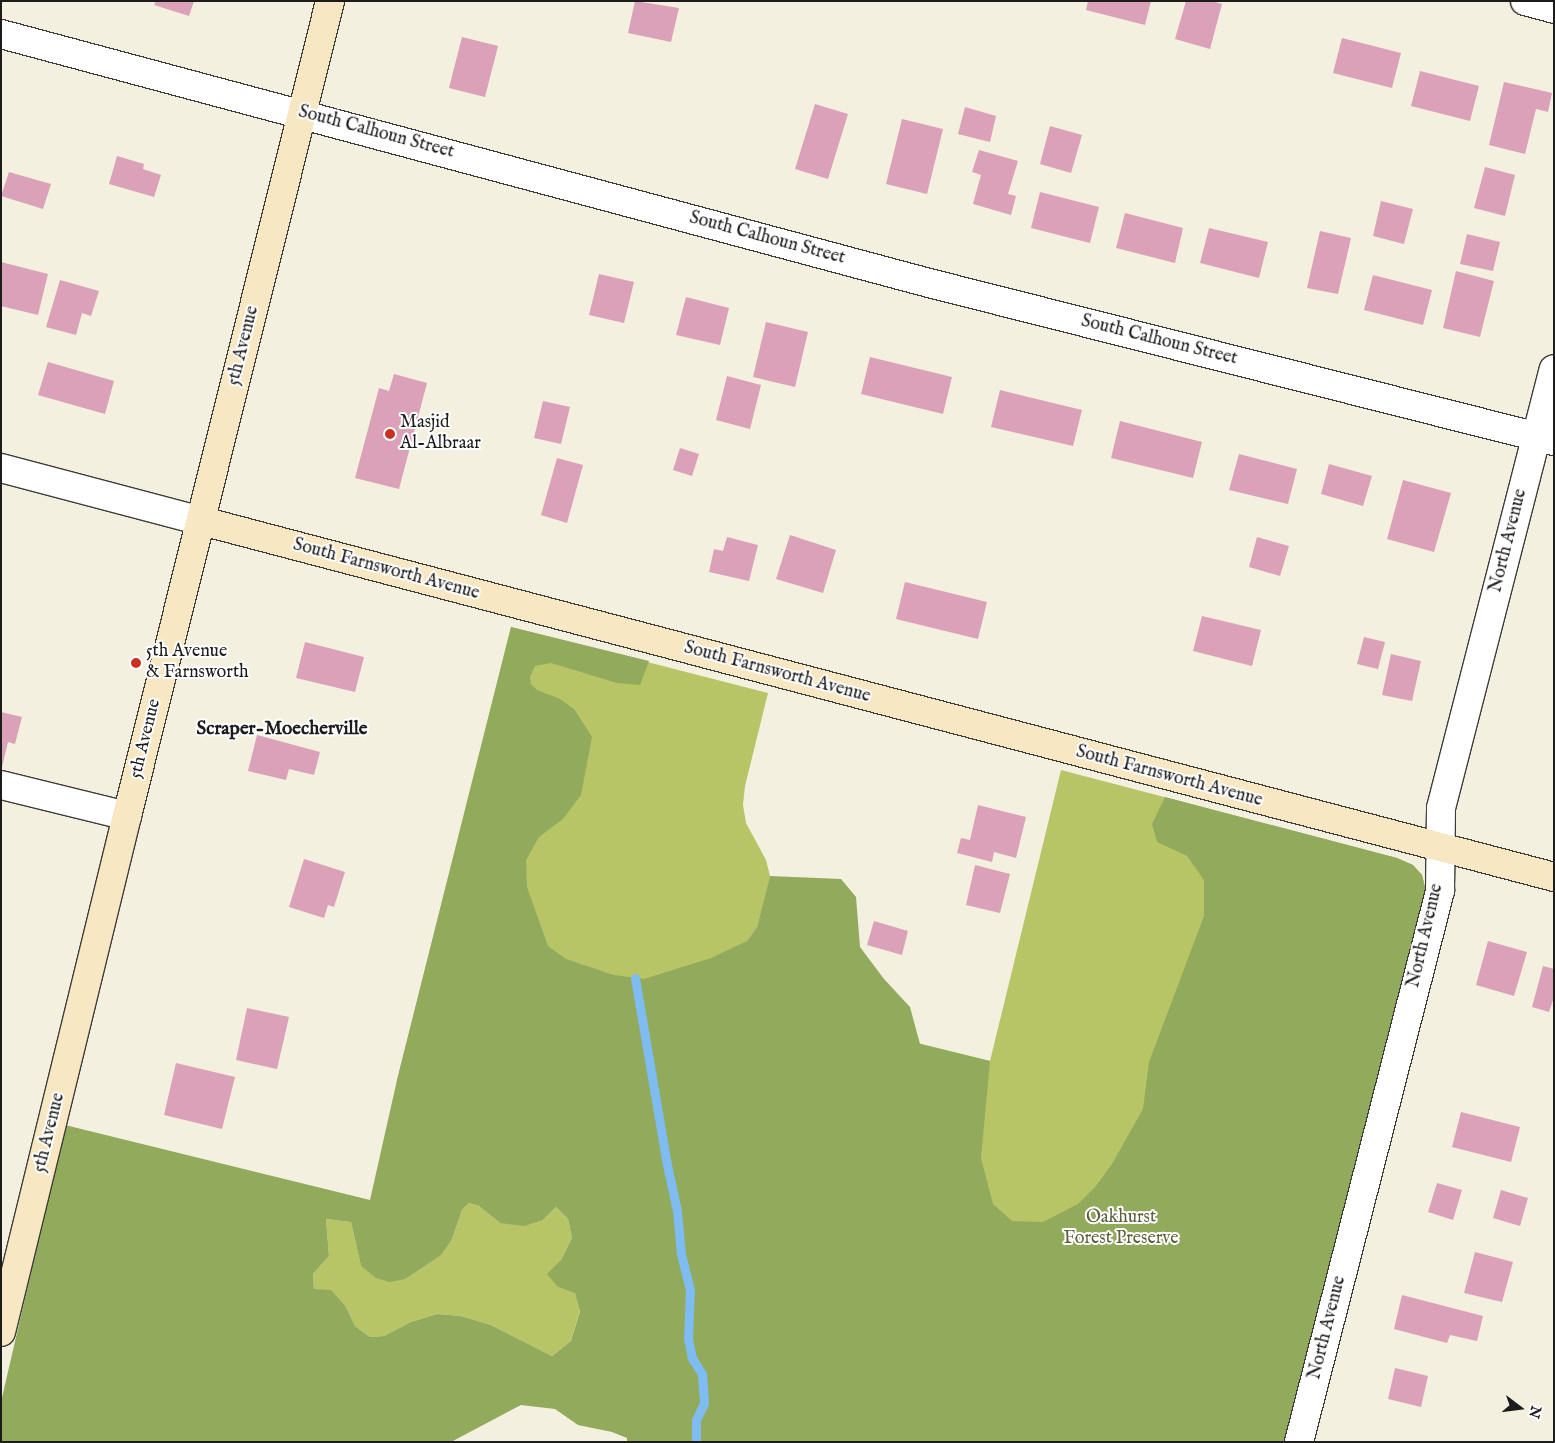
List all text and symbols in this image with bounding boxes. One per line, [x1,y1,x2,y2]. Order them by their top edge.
street label: South Calhoun Street [296,102,456,164]
street label: South Calhoun Street [687,208,847,270]
street label: 5th Avenue [224,304,264,388]
street label: South Calhoun Street [1079,311,1239,371]
place label: Masjid Al-Albraar [400,413,481,456]
marker: Masjid Al-Albraar [384,428,396,440]
street label: North Avenue [1486,487,1532,595]
street label: South Farnsworth Avenue [290,535,482,605]
street label: South Farnsworth Avenue [681,638,873,708]
place label: 5th Avenue & Farnsworth [146,642,249,684]
marker: 5th Avenue & Farnsworth [130,657,142,669]
street label: 5th Avenue [126,697,166,781]
district label: Scraper-Moecherville [196,719,368,741]
street label: South Farnsworth Avenue [1073,742,1265,812]
street label: North Avenue [1404,882,1448,990]
street label: 5th Avenue [30,1091,70,1175]
park label: Oakhurst Forest Preserve [1064,1208,1178,1250]
street label: North Avenue [1305,1274,1351,1382]
north arrow [1495,1383,1545,1433]
text: N [1524,1404,1545,1420]

